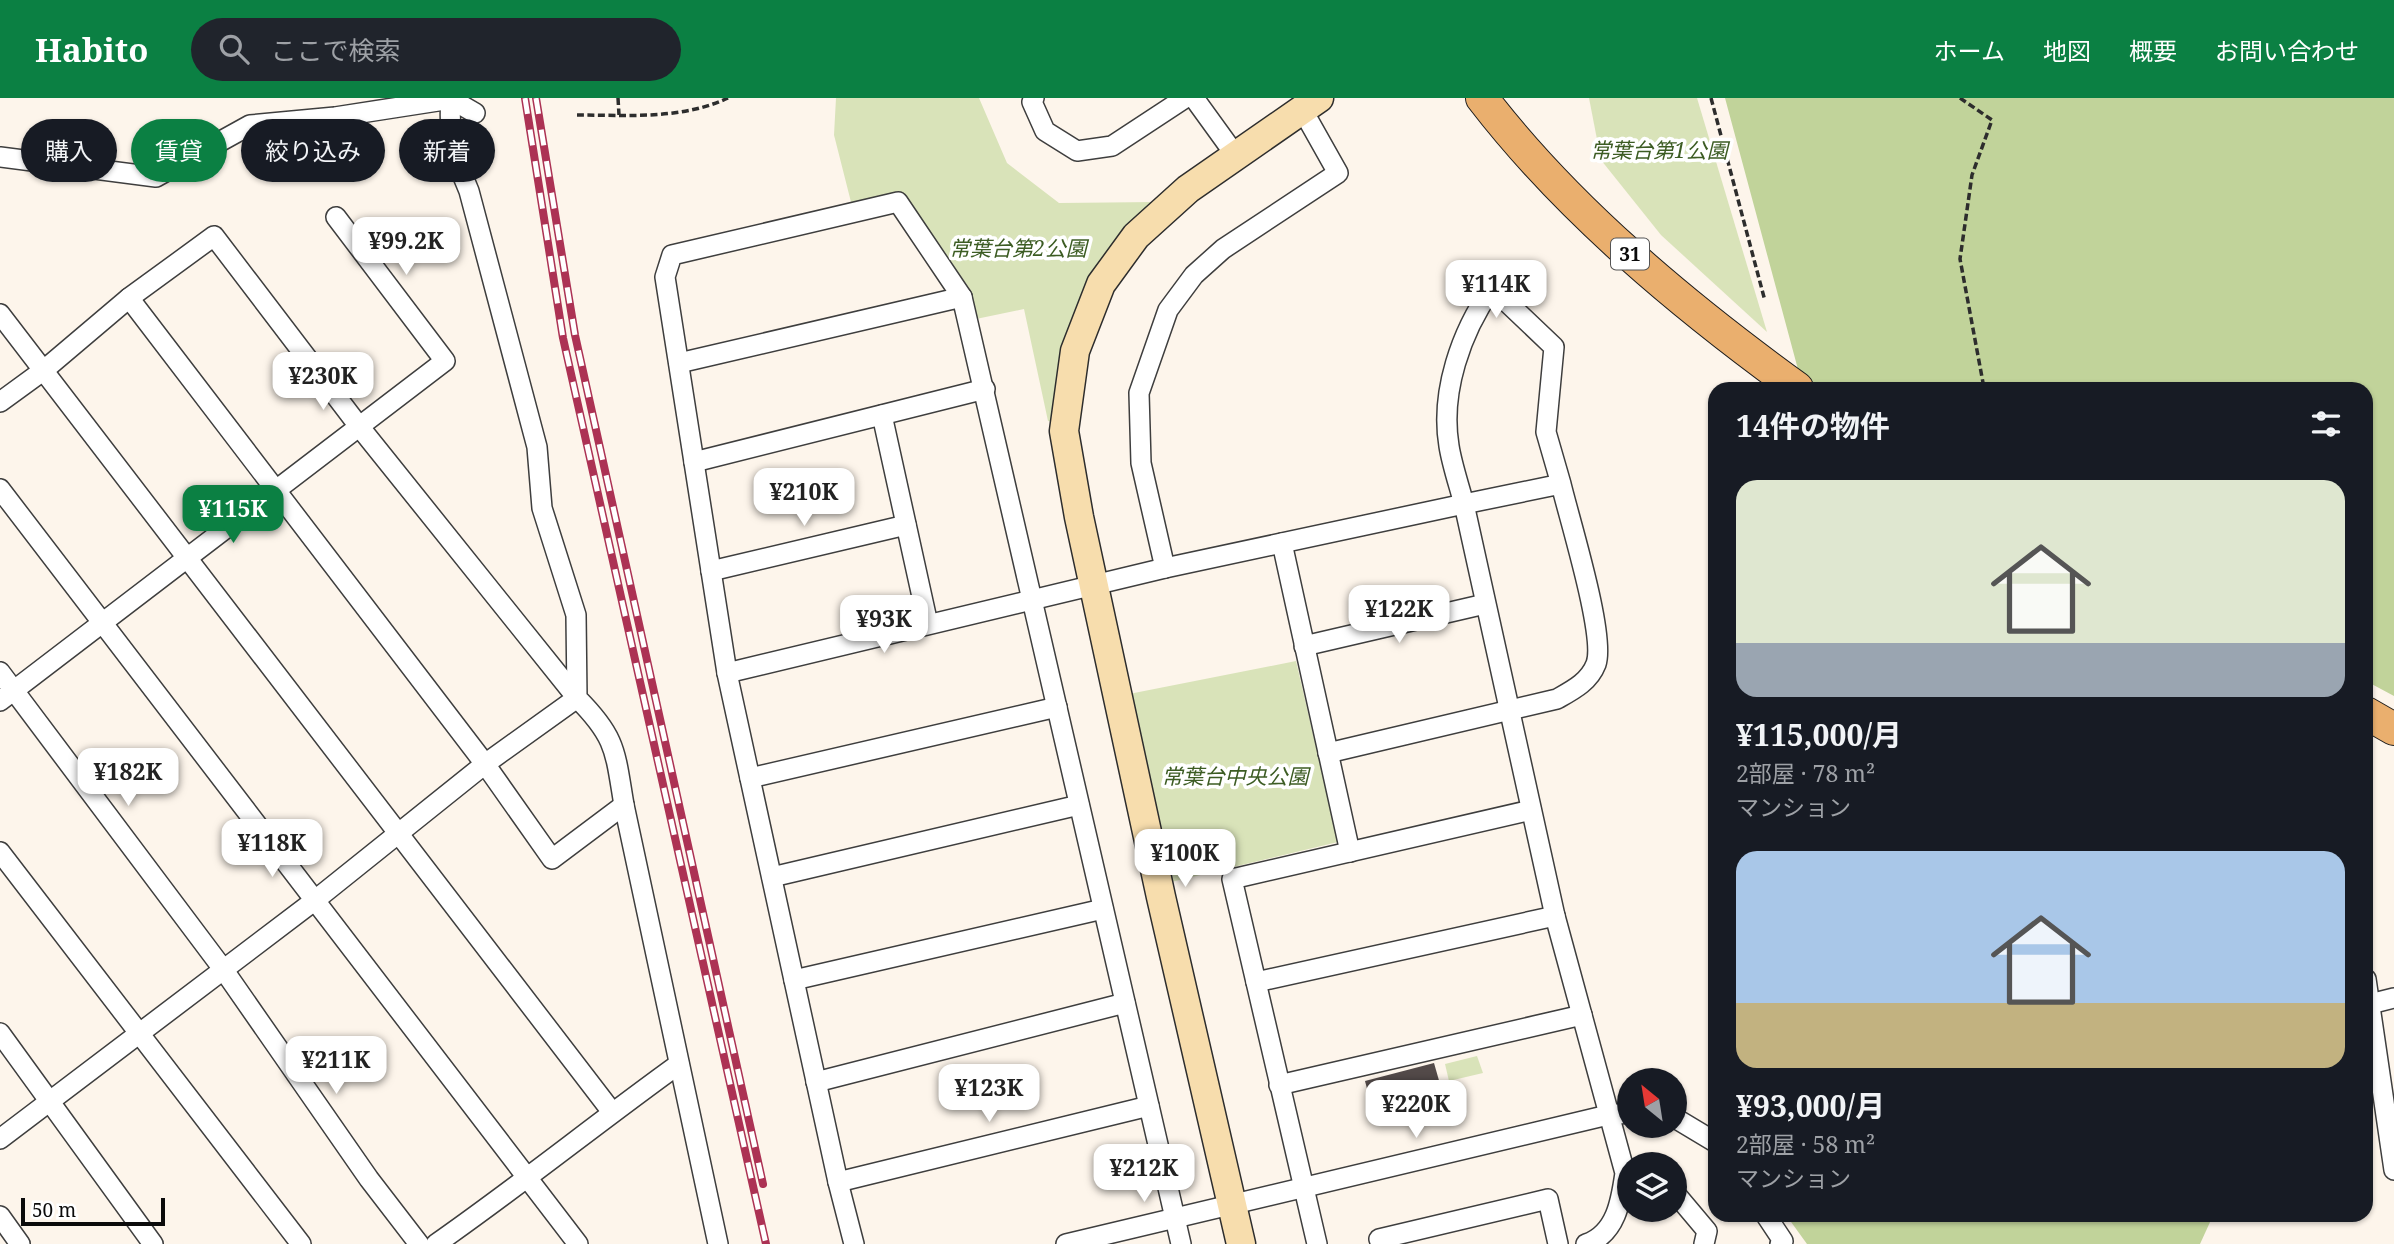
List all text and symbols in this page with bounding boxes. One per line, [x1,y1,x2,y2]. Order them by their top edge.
search box [191,18,681,81]
text: Habito [35,27,149,72]
icon: search [215,30,253,68]
text: ここで検索 [271,32,401,68]
text: ホーム [1934,34,2005,67]
text: 地図 [2043,34,2091,67]
text: 概要 [2129,34,2177,67]
text: お問い合わせ [2215,34,2359,67]
chip: 購入 [21,119,117,182]
chip: 賃貸 [131,119,227,182]
chip: 絞り込み [241,119,385,182]
chip: 新着 [399,119,495,182]
park label: 常葉台第1公園 [1590,136,1731,164]
pin: ¥99.2K [349,218,463,277]
text: ¥99.2K [368,224,444,256]
park label: 常葉台第2公園 [949,234,1090,262]
road number: 31 [1611,238,1649,270]
pin: ¥114K [1447,260,1545,320]
text: ¥114K [1462,267,1530,299]
pin: ¥230K [274,352,372,412]
text: ¥230K [289,359,357,391]
text: 14件の物件 [1736,405,1890,446]
icon: filters [2307,405,2345,443]
pin: ¥210K [755,468,853,528]
text: ¥210K [770,475,838,507]
pin: ¥115K [184,486,282,545]
text: ¥115K [199,492,267,524]
icon: home [1978,526,2104,652]
pin: ¥122K [1350,586,1448,645]
text: ¥122K [1365,592,1433,624]
pin: ¥93K [843,596,925,655]
text: ¥93K [856,602,912,634]
text: ¥115,000/月 [1736,714,1902,755]
pin: ¥182K [79,748,177,808]
text: ¥182K [94,755,162,787]
text: 2部屋 · 78 m² [1736,757,1875,789]
park label: 常葉台中央公園 [1162,762,1311,790]
text: マンション [1736,791,1851,823]
pin: ¥118K [223,820,321,879]
text: ¥118K [238,826,306,858]
pin: ¥100K [1136,830,1234,889]
text: ¥100K [1151,836,1219,868]
icon: home [1978,897,2104,1023]
pin: ¥211K [287,1037,385,1096]
text: ¥211K [302,1043,370,1075]
pin: ¥123K [940,1065,1038,1124]
north arrow [1617,1068,1687,1138]
map controls [1617,1068,1687,1222]
text: ¥123K [955,1071,1023,1103]
pin: ¥220K [1367,1080,1465,1140]
text: ¥93,000/月 [1736,1085,1885,1126]
text: ¥220K [1382,1087,1450,1119]
text: 2部屋 · 58 m² [1736,1128,1875,1160]
pin: ¥212K [1095,1144,1193,1204]
text: ¥212K [1110,1151,1178,1183]
button: layers [1617,1152,1687,1222]
text: マンション [1736,1162,1851,1194]
scale bar [21,1195,164,1227]
text: 50 m [32,1197,76,1223]

